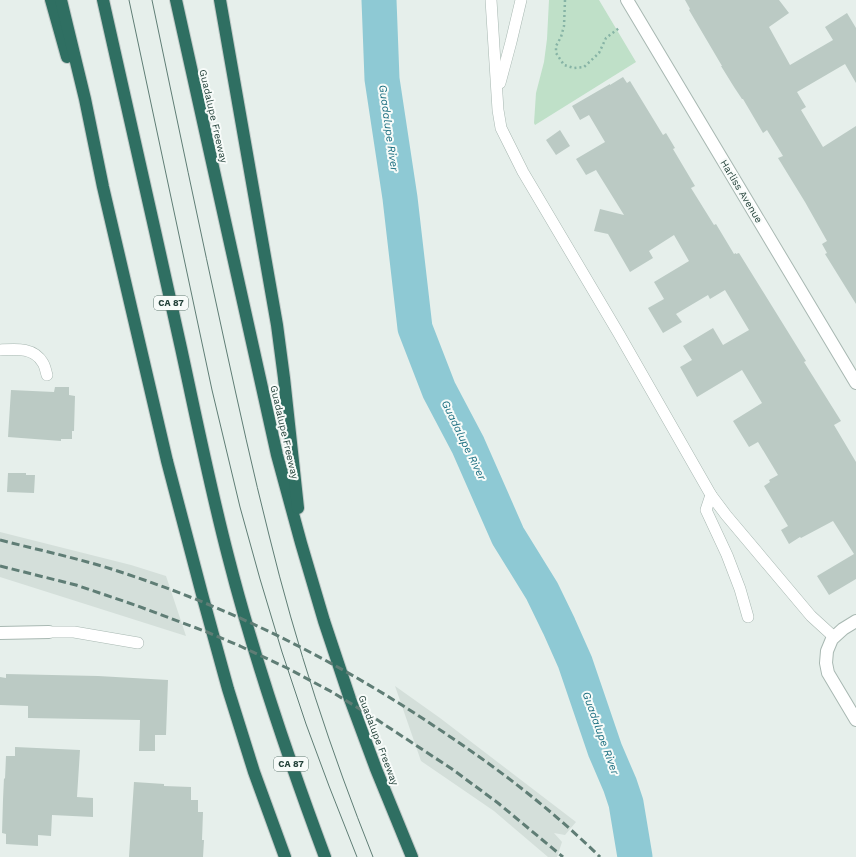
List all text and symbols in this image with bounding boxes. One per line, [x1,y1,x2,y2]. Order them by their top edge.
street label: Guadalupe Freeway [197,68,230,165]
water label: Guadalupe River [376,84,401,173]
street label: Harliss Avenue [718,158,765,225]
road number: CA 87 [154,296,188,310]
street label: Guadalupe Freeway [268,384,301,481]
water label: Guadalupe River [439,398,489,483]
water label: Guadalupe River [579,690,622,777]
street label: Guadalupe Freeway [356,694,401,788]
road number: CA 87 [274,757,308,771]

